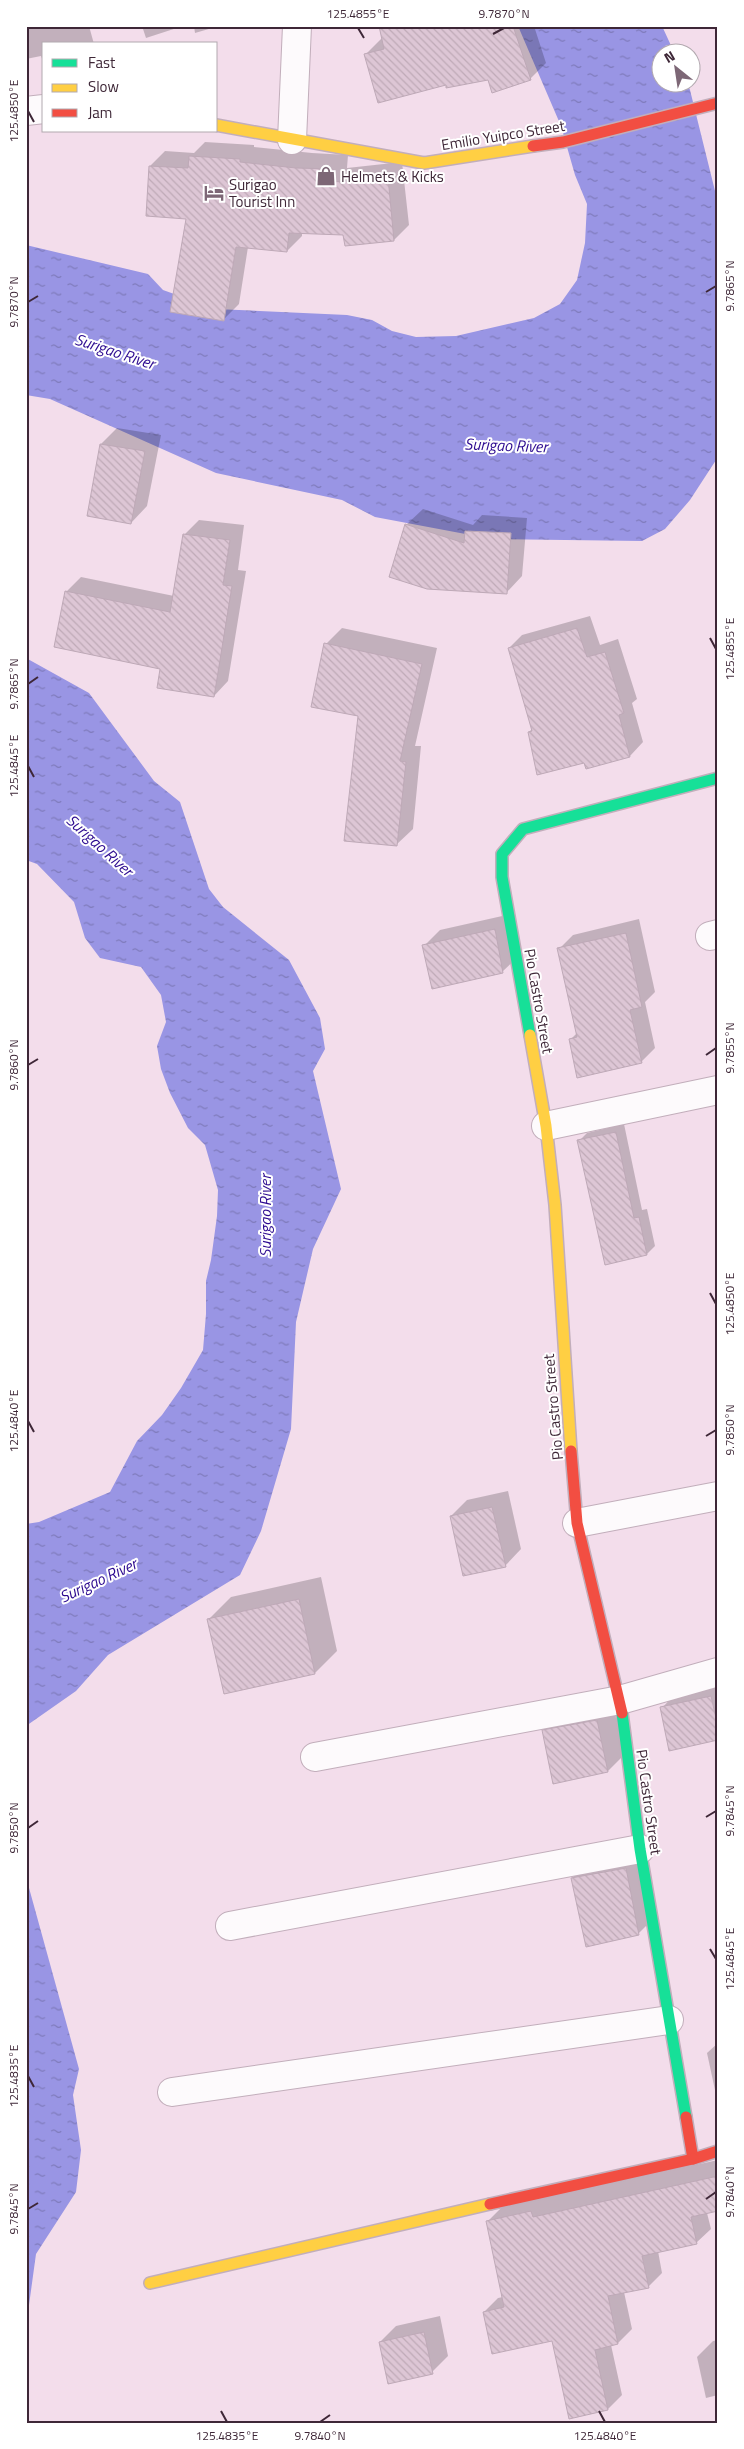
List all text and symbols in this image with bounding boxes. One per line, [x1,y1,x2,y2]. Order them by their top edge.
text: 125.4855°E [327,4,390,23]
text: 9.7870°N [478,4,530,23]
legend [42,42,218,132]
north arrow [652,42,702,92]
text: N [660,45,679,68]
text: Fast [88,51,116,74]
text: Slow [88,75,119,98]
text: 125.4850°E [4,79,23,143]
text: Jam [88,101,112,124]
street label: Emilio Yuipco Street [440,114,567,156]
shop icon: Helmets & Kicks [315,165,337,187]
place label: Helmets & Kicks [341,165,444,188]
place label: Surigao Tourist Inn [229,173,295,213]
hotel icon: Surigao Tourist Inn [203,182,225,204]
text: 9.7865°N [720,260,739,312]
text: 9.7870°N [4,276,23,328]
water label: Surigao River [72,327,160,376]
water label: Surigao River [464,432,550,459]
text: 125.4855°E [720,617,739,681]
text: 9.7865°N [4,658,23,710]
text: 125.4845°E [4,734,23,798]
water label: Surigao River [61,808,140,883]
street label: Pio Castro Street [518,947,560,1056]
text: 9.7855°N [720,1022,739,1074]
text: 9.7860°N [4,1039,23,1091]
water label: Surigao River [253,1173,277,1258]
text: 125.4850°E [720,1272,739,1336]
street label: Pio Castro Street [537,1352,569,1461]
text: 125.4840°E [4,1389,23,1453]
text: 9.7850°N [720,1404,739,1456]
water label: Surigao River [55,1551,142,1608]
street label: Pio Castro Street [630,1748,668,1857]
text: 9.7845°N [720,1785,739,1837]
text: 9.7850°N [4,1802,23,1854]
text: 125.4845°E [720,1927,739,1991]
text: 125.4835°E [4,2044,23,2108]
text: 9.7840°N [720,2166,739,2218]
text: 9.7845°N [4,2183,23,2235]
text: 125.4835°E [196,2426,259,2445]
text: 9.7840°N [294,2426,346,2445]
text: 125.4840°E [574,2426,637,2445]

